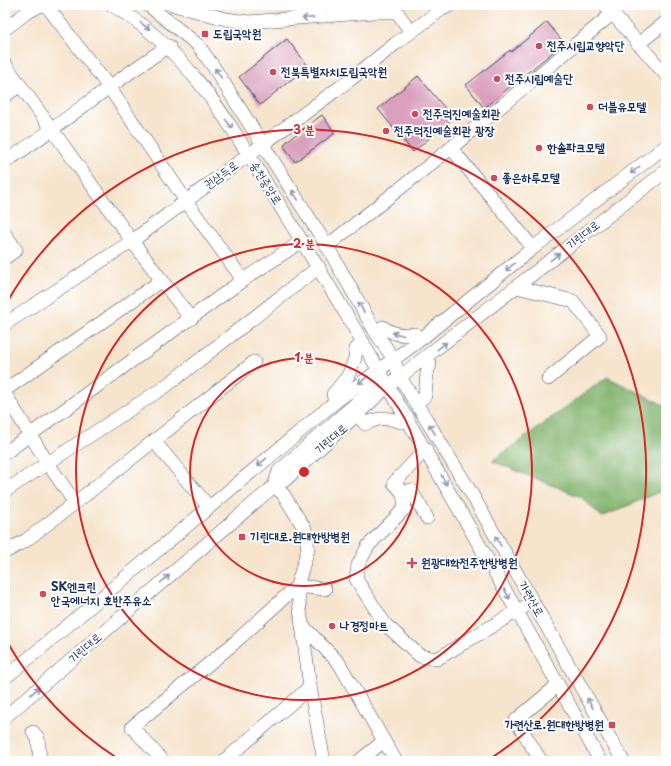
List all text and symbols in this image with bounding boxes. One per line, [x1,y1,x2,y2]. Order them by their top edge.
one-way arrow [302,15,315,22]
one-way arrow [139,22,150,30]
place label: 도립국악원 [213,24,262,42]
marker: 도립국악원 [200,29,210,39]
place label: 전주시립교향악단 [547,36,625,54]
marker: 전주시립교향악단 [534,41,544,51]
place label: 전북특별자치도립국악원 [281,62,388,80]
marker: 전북특별자치도립국악원 [268,67,278,77]
one-way arrow [214,68,222,79]
place label: 전주시립예술단 [505,69,573,87]
marker: 전주시립예술단 [492,74,502,84]
place label: 더블유모텔 [598,97,647,115]
marker: 더블유모텔 [585,102,595,112]
place label: 전주덕진예술회관 [423,104,501,122]
marker: 전주덕진예술회관 [410,109,420,119]
one-way arrow [225,119,233,130]
text: 3 분 [293,120,315,138]
place label: 전주덕진예술회관 광장 [394,121,495,139]
marker: 전주덕진예술회관 광장 [381,126,391,136]
place label: 한솔파크모텔 [546,138,605,156]
marker: 한솔파크모텔 [534,143,544,153]
street label: 권삼득로 [199,156,241,193]
street label: 송천중앙로 [246,157,287,208]
one-way arrow [630,165,641,174]
place label: 좋은하루모텔 [502,168,560,186]
marker: 좋은하루모텔 [489,173,499,183]
one-way arrow [291,190,299,201]
street label: 기린대로 [562,215,603,253]
text: 2 분 [293,234,315,252]
one-way arrow [550,253,561,261]
one-way arrow [505,262,516,271]
one-way arrow [357,301,365,313]
one-way arrow [392,329,405,337]
one-way arrow [436,342,447,350]
text: 1 분 [294,348,314,366]
one-way arrow [358,376,369,385]
street label: 기린대로 [310,419,351,458]
one-way arrow [428,424,436,435]
one-way arrow [257,457,268,466]
centre of rings [297,465,311,479]
one-way arrow [440,474,448,486]
place label: 기린대로.원대한방병원 [250,527,350,545]
marker: 기린대로.원대한방병원 [237,532,247,542]
one-way arrow [494,535,501,547]
place label: 원광대학전주한방병원 [421,553,518,571]
marker: 원광대학전주한방병원 [406,557,418,569]
one-way arrow [160,575,170,584]
place label: SK엔크린 안국에너지 호반주유소 [51,577,152,609]
street label: 가련산로 [514,577,549,620]
one-way arrow [504,588,512,600]
marker: SK엔크린 안국에너지 호반주유소 [38,589,48,599]
place label: 나경정마트 [339,616,389,634]
marker: 나경정마트 [327,621,337,631]
street label: 기린대로 [64,628,105,667]
one-way arrow [29,687,40,696]
one-way arrow [585,697,593,709]
place label: 가련산로.원대한방병원 [504,715,604,733]
marker: 가련산로.원대한방병원 [607,720,617,730]

